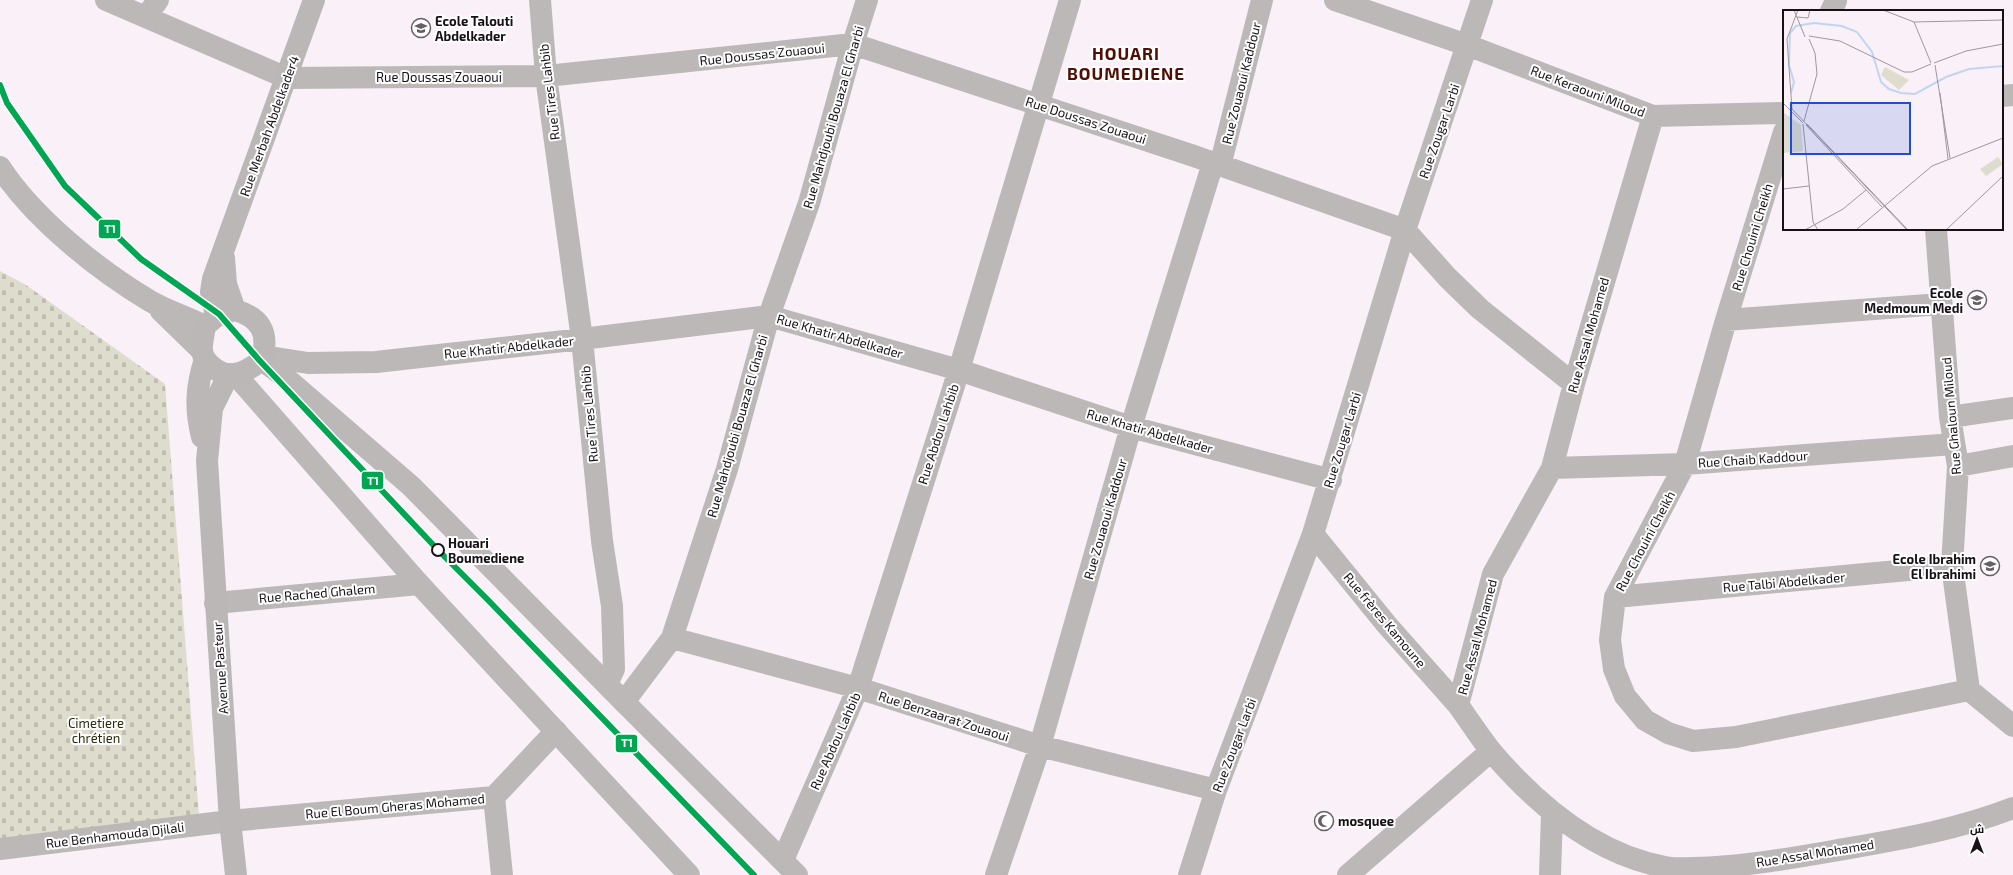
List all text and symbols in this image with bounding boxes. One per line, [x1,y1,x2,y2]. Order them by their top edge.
inset map [1783,10,2003,230]
place label: Ecole Talouti Abdelkader [435,13,513,44]
school or university icon: Ecole Talouti Abdelkader [410,17,432,39]
street label: Rue Zouaoui Kaddour [1218,20,1264,146]
street label: Rue Mahdjoubi Bouaza El Gharbi [799,24,867,210]
street label: Rue Doussas Zouaoui [699,39,825,69]
street label: Rue Tires Lahbib [535,43,563,141]
district label: HOUARI BOUMEDIENE [1067,43,1185,83]
street label: Rue Merbah Abdelkader4 [236,53,302,199]
street label: Rue Keraouni Miloud [1528,62,1648,120]
street label: Rue Doussas Zouaoui [376,69,502,85]
street label: Rue Zougar Larbi [1415,81,1463,181]
street label: Rue Doussas Zouaoui [1024,93,1148,147]
street label: Rue Chouini Cheikh [1728,181,1776,293]
line badge: T1 [98,219,121,239]
text: T1 [104,222,116,235]
street label: Rue Assal Mohamed [1564,276,1612,394]
place label: Ecole Medmoum Medi [1864,285,1963,316]
school or university icon: Ecole Medmoum Medi [1966,289,1988,311]
street label: Rue Khatir Abdelkader [775,310,905,362]
street label: Rue Khatir Abdelkader [443,332,575,362]
street label: Rue Mahdjoubi Bouaza El Gharbi [703,333,771,519]
street label: Rue Ghaloun Miloud [1938,357,1964,475]
street label: Rue Tires Lahbib [577,365,601,463]
street label: Rue Abdou Lahbib [914,382,962,486]
street label: Rue Zougar Larbi [1320,390,1364,490]
street label: Rue Khatir Abdelkader [1085,405,1215,457]
street label: Rue Chaib Kaddour [1697,447,1809,471]
street label: Rue Zouaoui Kaddour [1080,457,1130,581]
line badge: T1 [361,471,384,490]
text: T1 [367,474,379,487]
street label: Rue Chouini Cheikh [1612,488,1678,594]
place label: Houari Boumediene [448,535,524,566]
marker: Houari Boumediene [431,543,445,557]
place label: Ecole Ibrahim El Ibrahimi [1893,551,1976,582]
school or university icon: Ecole Ibrahim El Ibrahimi [1979,555,2001,577]
street label: Rue frères Kamoune [1341,569,1429,671]
street label: Rue Talbi Abdelkader [1722,569,1846,595]
street label: Rue Assal Mohamed [1454,577,1500,697]
street label: Rue Rached Ghalem [258,580,376,606]
street label: Avenue Pasteur [209,621,231,715]
street label: Rue Benzaarat Zouaoui [877,687,1011,745]
street label: Rue Abdou Lahbib [806,690,864,792]
street label: Rue Zougar Larbi [1209,696,1259,794]
park label: Cimetiere chrétien [68,715,124,746]
line badge: T1 [615,734,638,753]
text: T1 [621,736,633,749]
street label: Rue El Boum Gheras Mohamed [305,790,485,822]
mosque icon: mosquee [1313,810,1335,832]
place label: mosquee [1338,813,1394,829]
street label: Rue Benhamouda Djilali [45,819,185,851]
north arrow [1957,819,1997,859]
text: ش [1970,822,1984,836]
street label: Rue Assal Mohamed [1755,836,1875,870]

